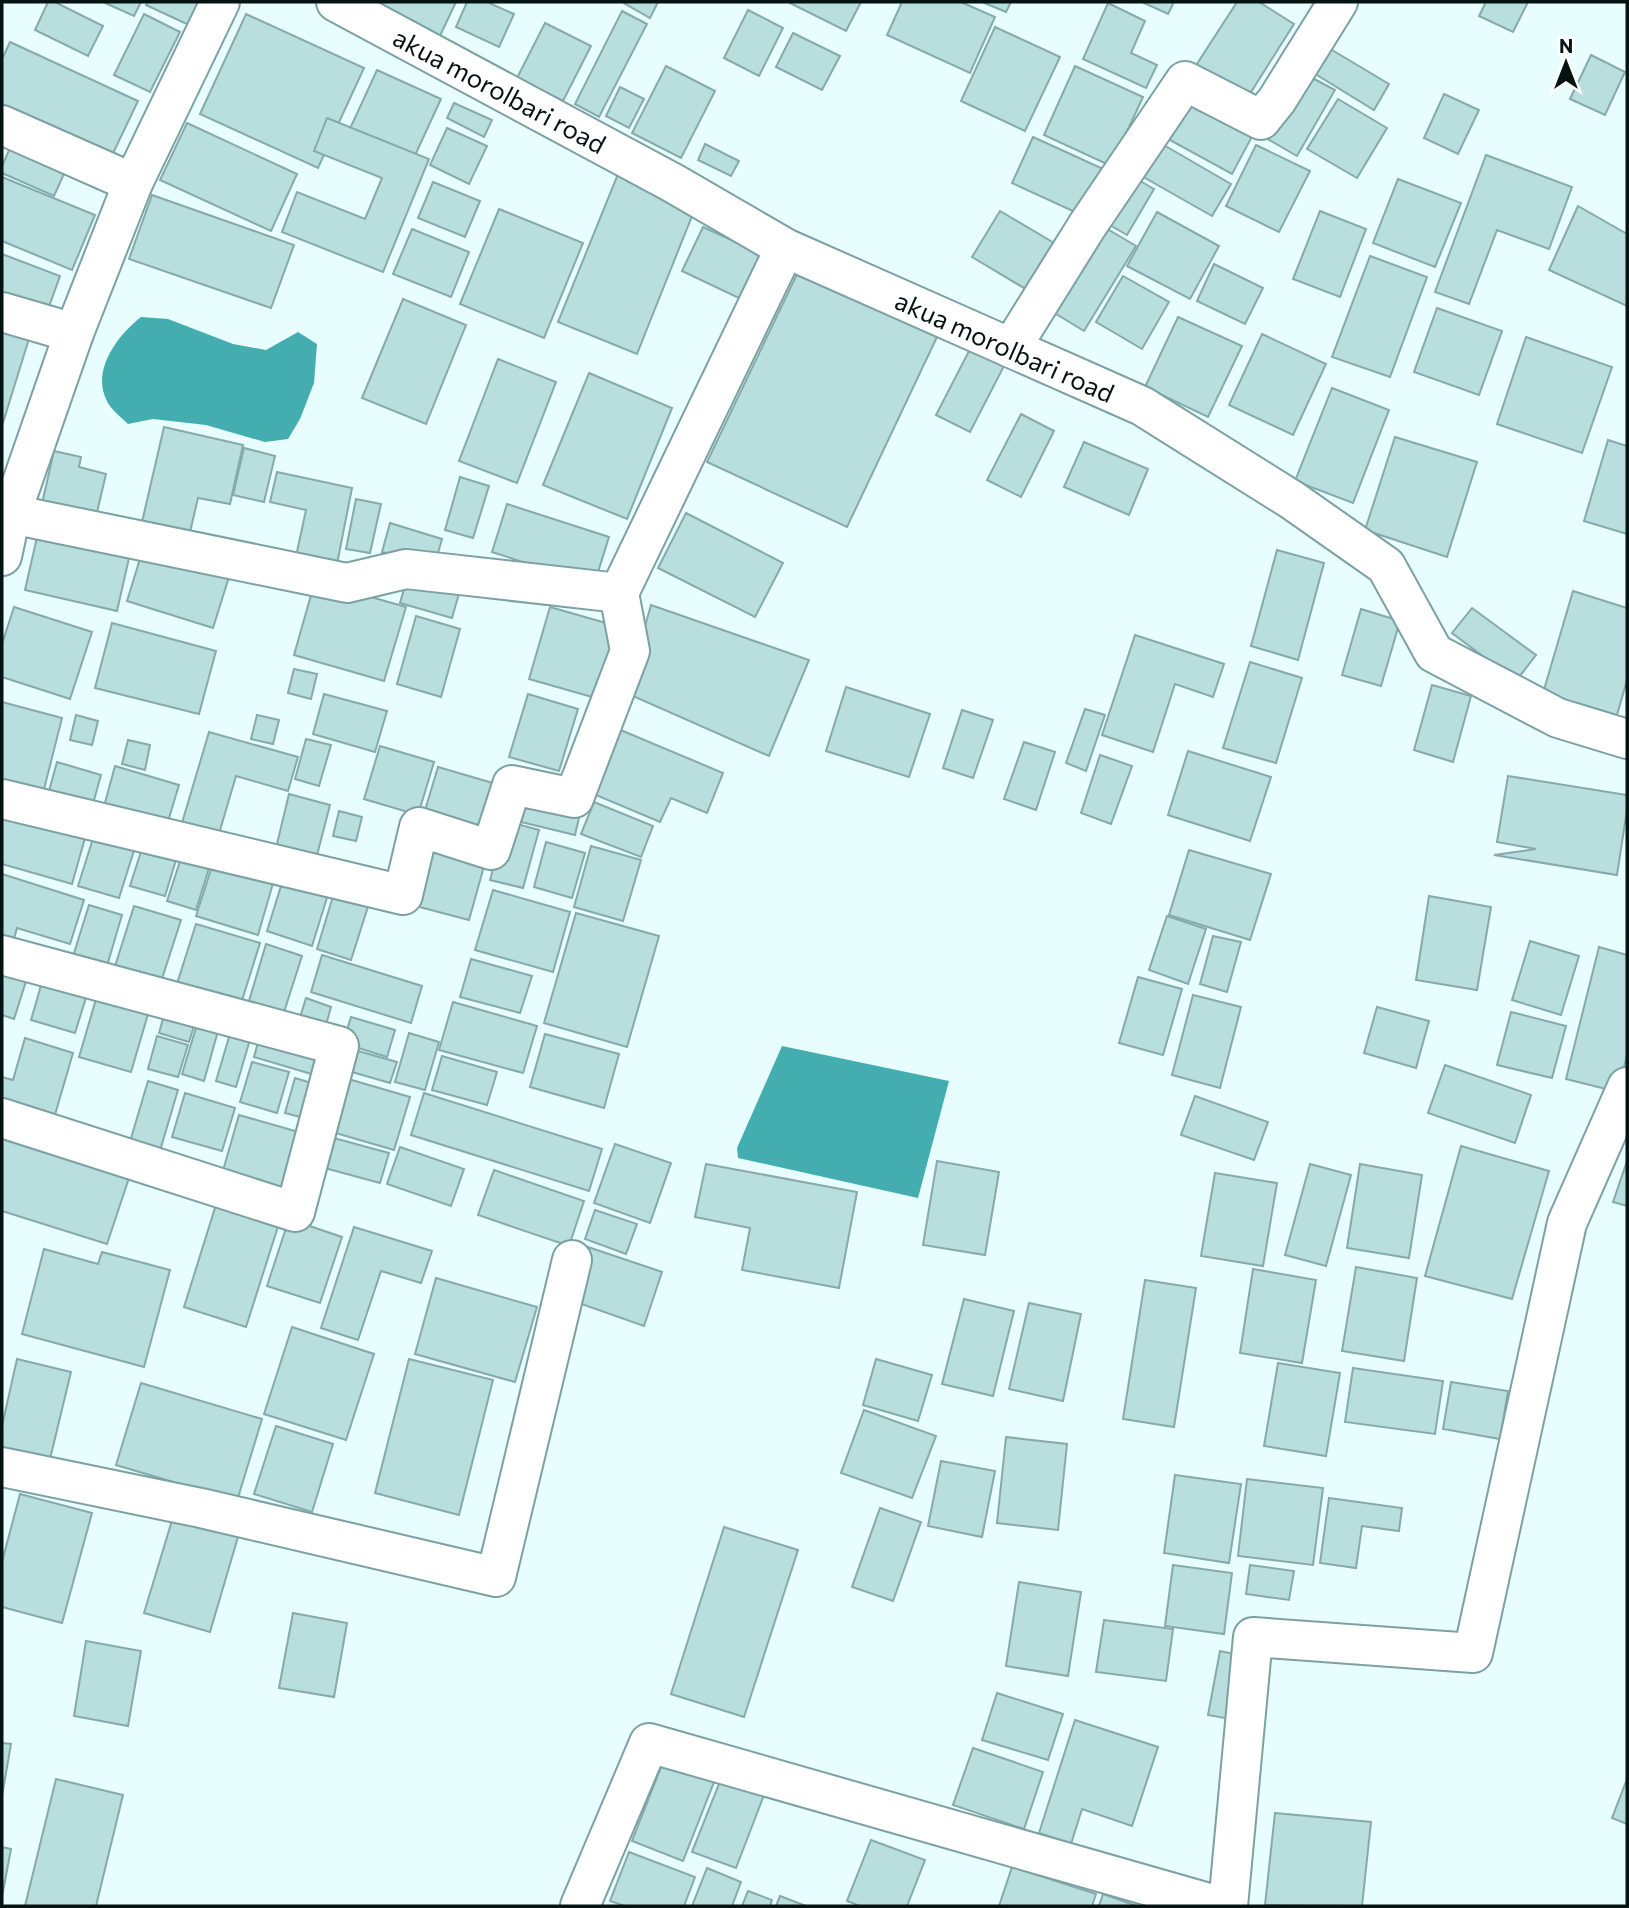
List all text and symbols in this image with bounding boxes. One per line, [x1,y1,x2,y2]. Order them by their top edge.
street label: akua morolbari road [388,21,612,159]
north arrow [1531,28,1601,98]
text: N [1559,34,1573,57]
street label: akua morolbari road [891,284,1119,408]

